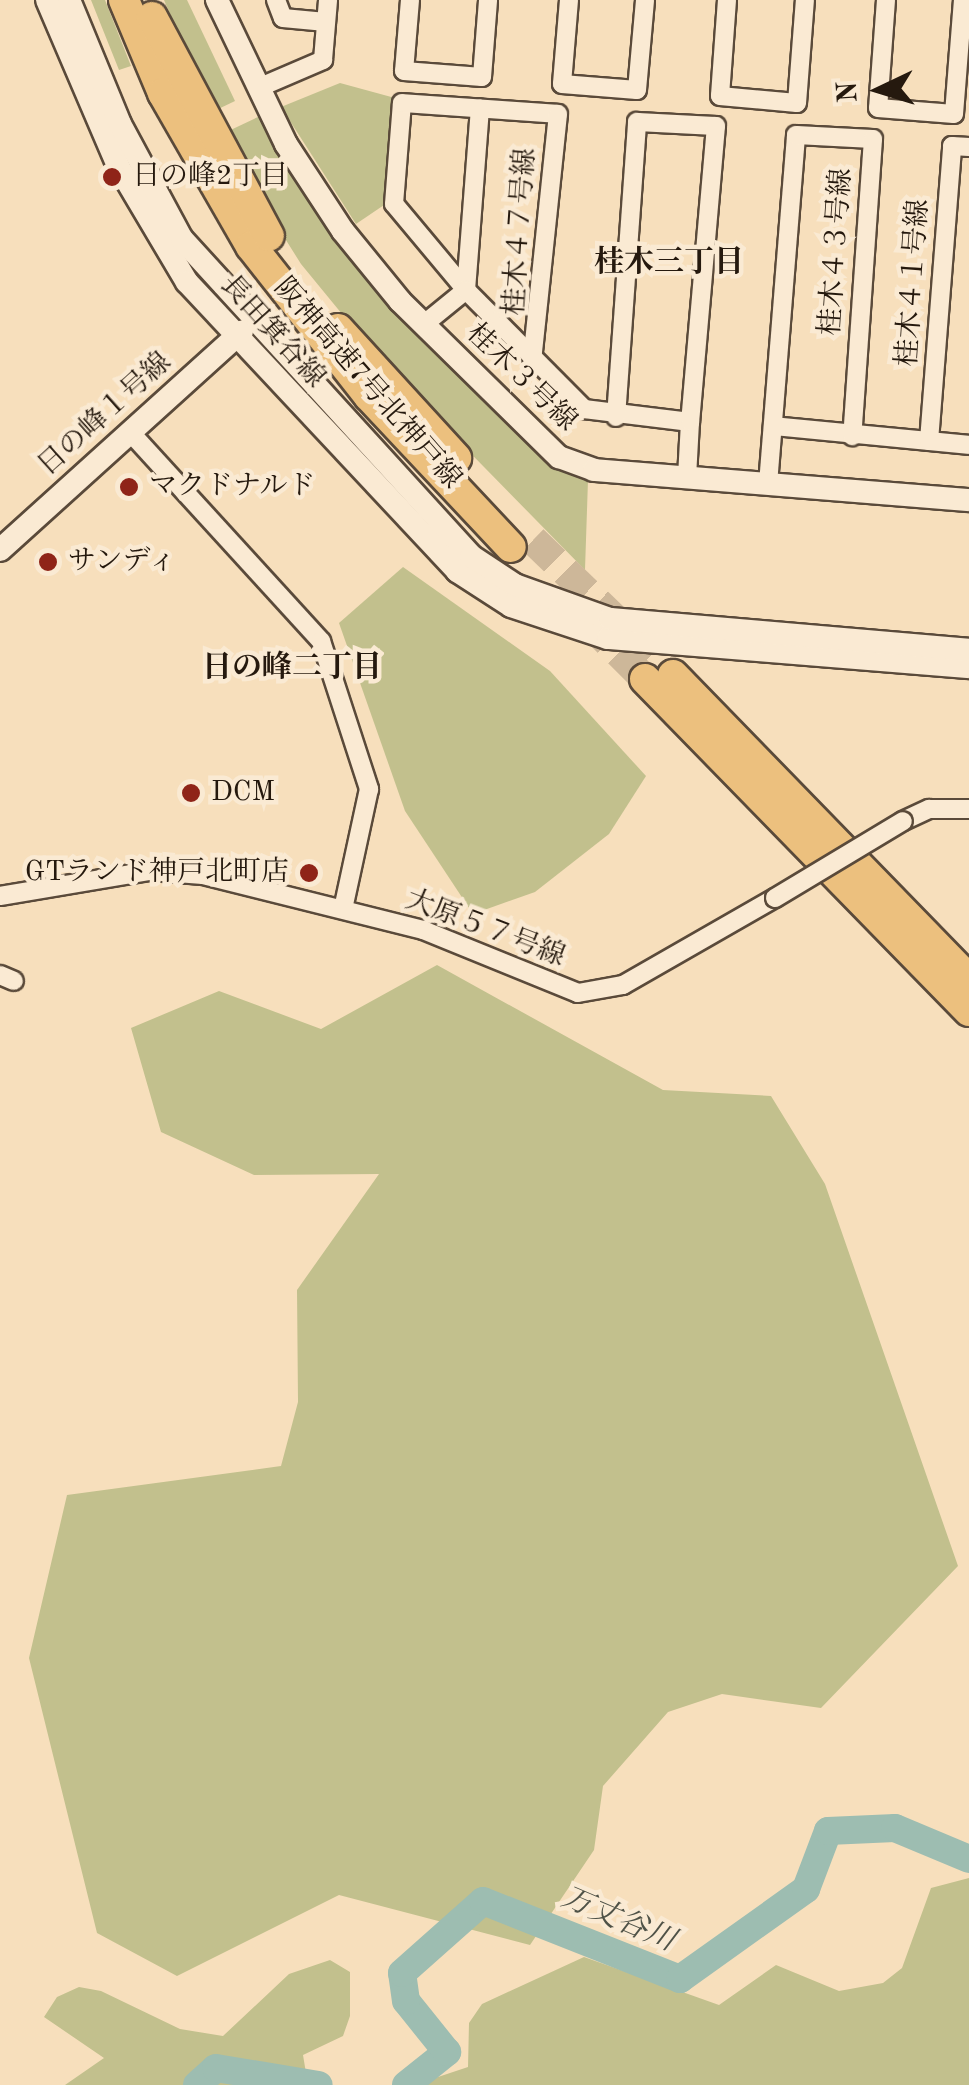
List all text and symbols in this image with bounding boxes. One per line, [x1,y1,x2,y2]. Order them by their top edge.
north arrow [829,40,929,140]
text: N [834,80,864,104]
street label: 桂木４７号線 [498,147,544,317]
place label: 日の峰2丁目 [132,160,288,194]
marker: 日の峰2丁目 [101,166,123,188]
street label: 桂木４３号線 [814,167,860,337]
street label: 桂木４１号線 [891,198,937,368]
district label: 桂木三丁目 [594,245,744,281]
street label: 長田箕谷線 [213,269,331,395]
street label: 阪神高速7号北神戸線 [266,272,468,496]
street label: 桂木３号線 [459,317,583,439]
street label: 日の峰１号線 [31,346,179,484]
place label: マクドナルド [149,470,317,504]
marker: マクドナルド [118,476,140,498]
place label: サンディ [68,545,180,579]
marker: サンディ [37,551,59,573]
district label: 日の峰二丁目 [202,650,382,686]
place label: DCM [211,776,275,810]
marker: DCM [180,782,202,804]
place label: GTランド神戸北町店 [25,856,289,890]
marker: GTランド神戸北町店 [298,862,320,884]
street label: 大原５７号線 [401,883,569,975]
water label: 万丈谷川 [556,1880,680,1960]

